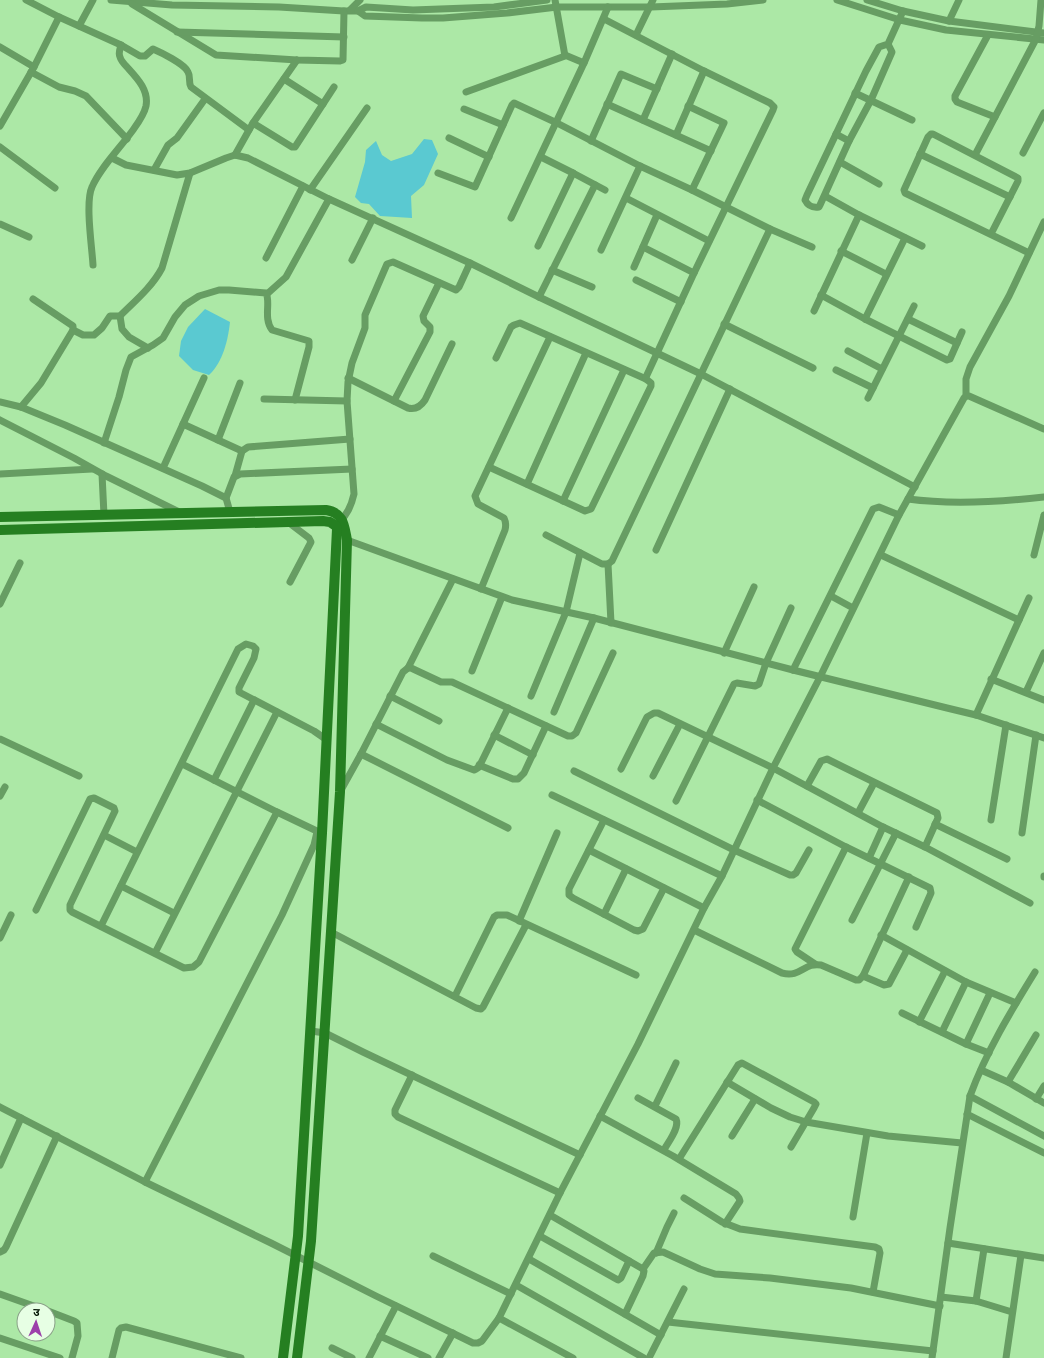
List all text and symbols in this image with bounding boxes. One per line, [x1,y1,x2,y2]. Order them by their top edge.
north arrow [16,1302,56,1342]
text: उ [33,1306,41,1319]

